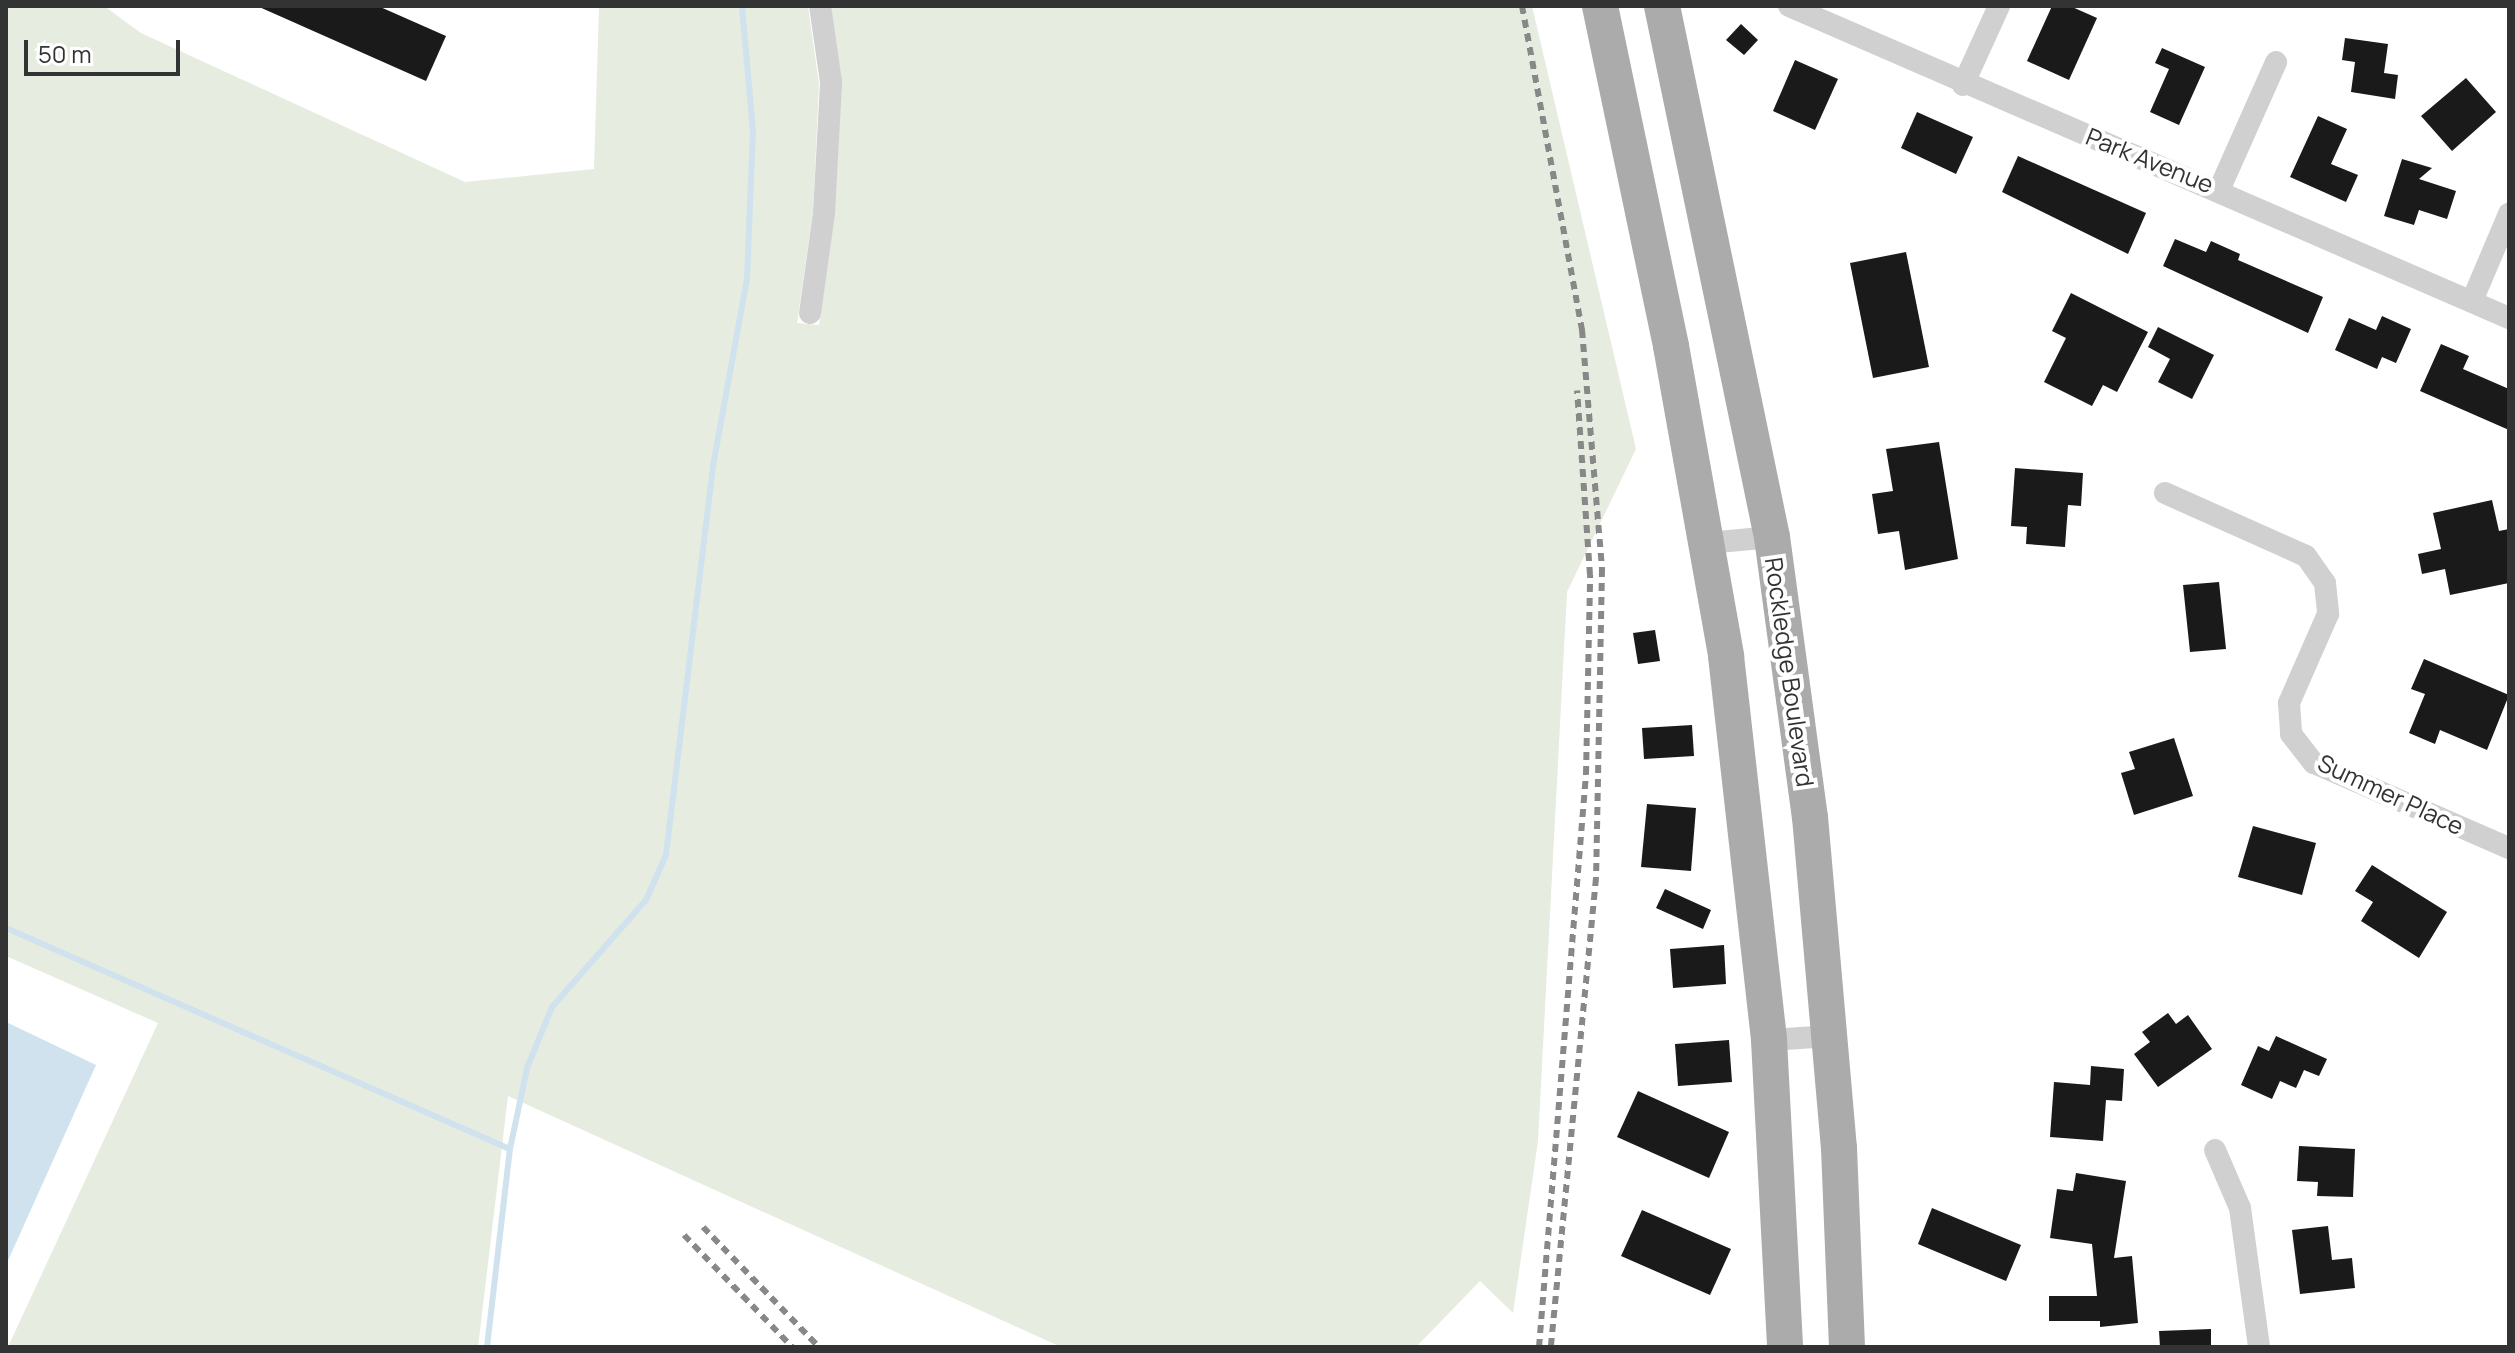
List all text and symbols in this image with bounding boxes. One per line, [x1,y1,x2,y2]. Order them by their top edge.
scale bar [28,24,184,74]
text: 50 m [38,37,92,70]
street label: Park Avenue [2082,121,2218,199]
street label: Rockledge Boulevard [1760,556,1820,788]
street label: Summer Place [2314,748,2468,840]

